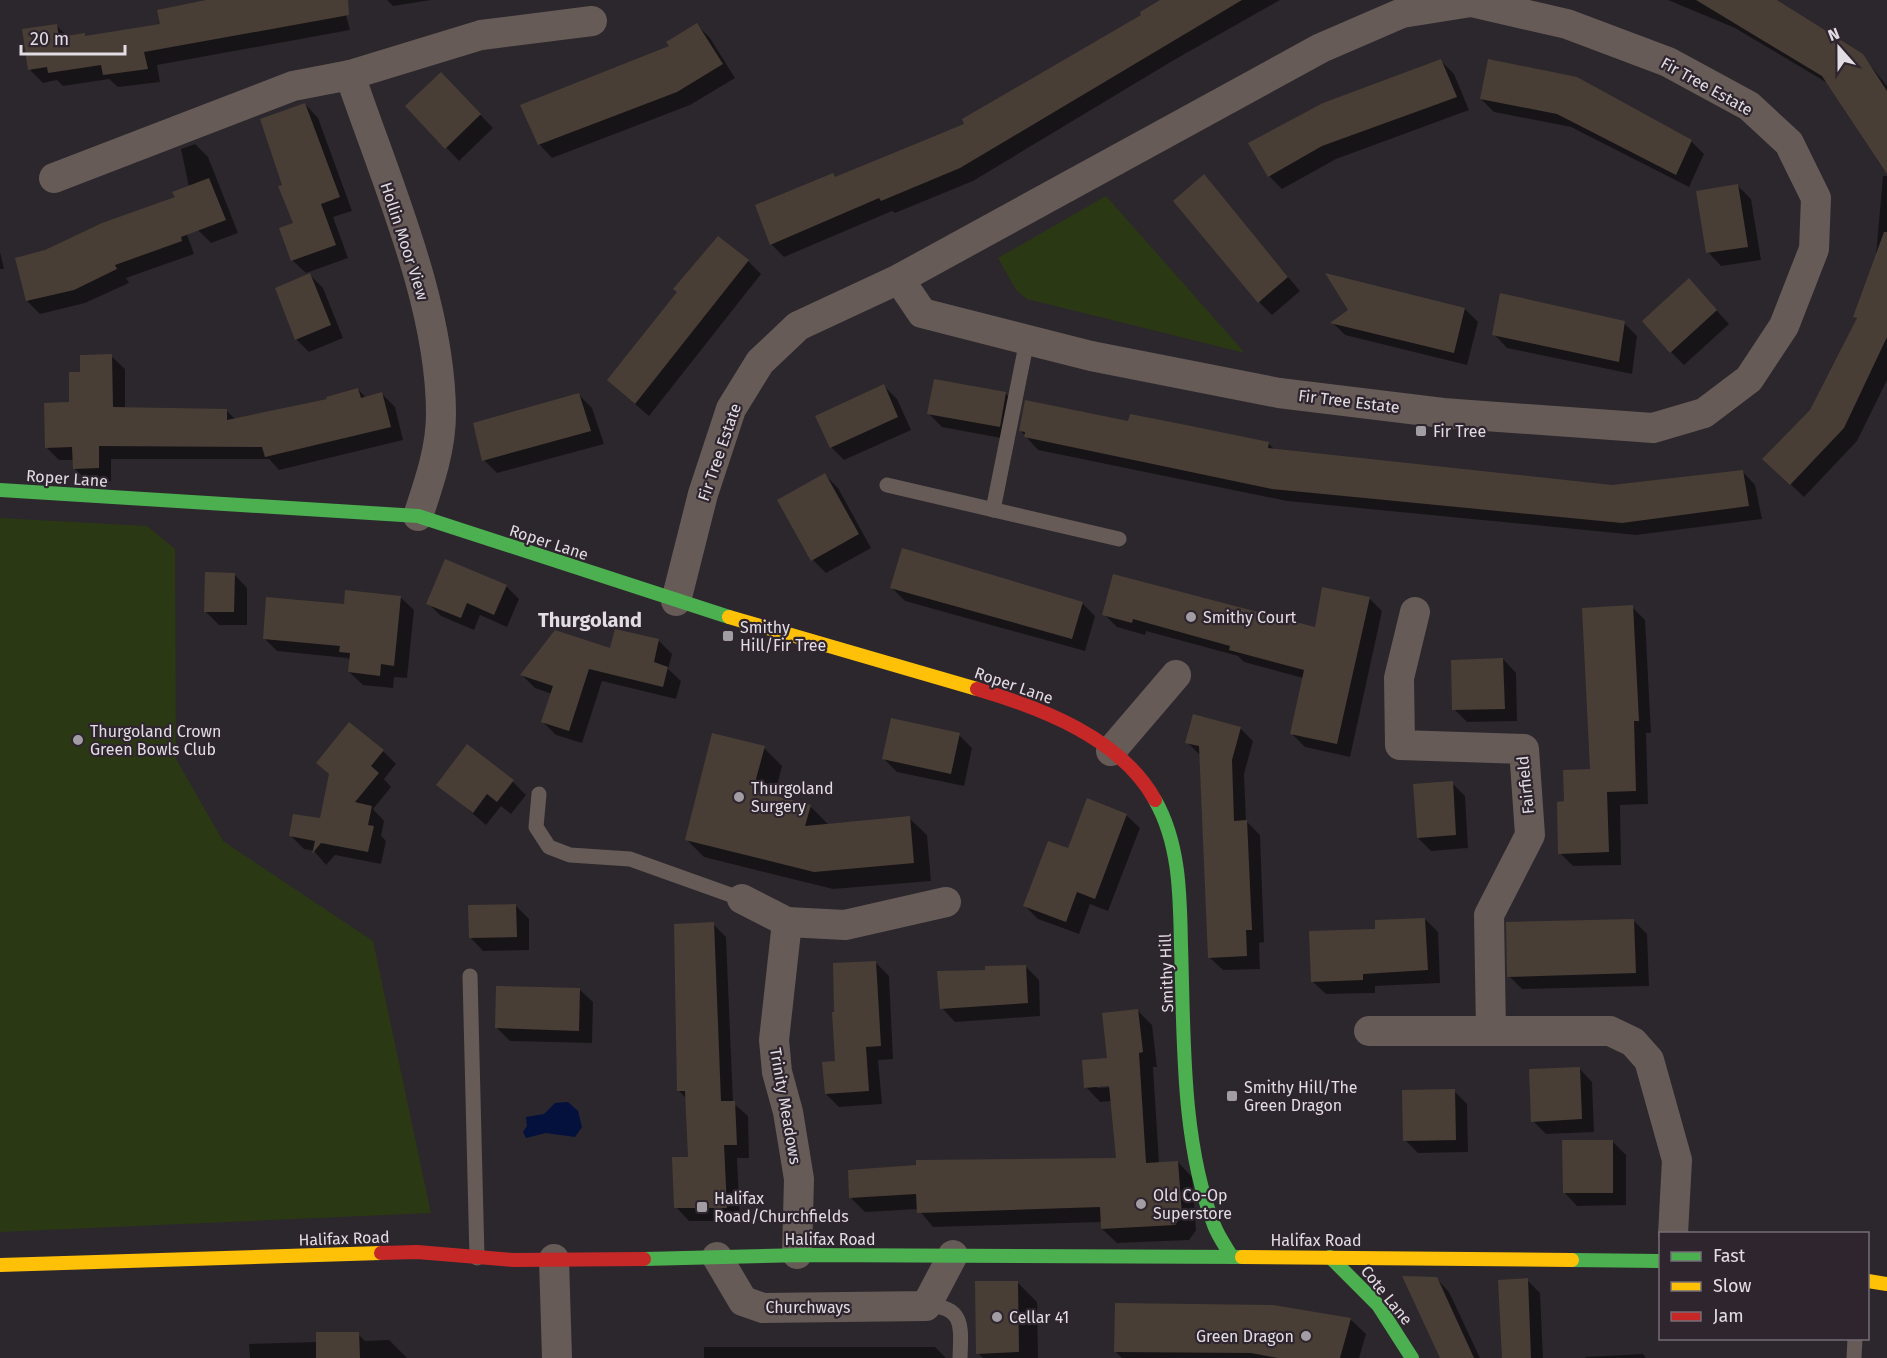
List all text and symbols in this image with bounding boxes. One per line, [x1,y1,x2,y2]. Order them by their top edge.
scale bar [21,18,124,56]
north arrow [1809,18,1869,78]
text: N [1825,24,1842,45]
text: 20 m [30,28,69,50]
street label: Fir Tree Estate [1658,53,1756,119]
street label: Hollin Moor View [377,180,433,303]
street label: Fir Tree Estate [1297,386,1401,417]
street label: Fir Tree Estate [694,401,745,503]
place label: Fir Tree [1433,422,1486,441]
marker: Fir Tree [1414,424,1428,438]
street label: Roper Lane [25,466,109,491]
street label: Roper Lane [507,521,591,564]
district label: Thurgoland [538,608,642,632]
place label: Smithy Court [1203,608,1297,627]
marker: Smithy Court [1184,610,1198,624]
place label: Smithy Hill/Fir Tree [740,618,826,655]
marker: Smithy Hill/Fir Tree [721,629,735,643]
street label: Roper Lane [972,663,1056,708]
place label: Thurgoland Crown Green Bowls Club [90,722,221,759]
marker: Thurgoland Crown Green Bowls Club [71,733,85,747]
street label: Fairfield [1513,755,1538,815]
place label: Thurgoland Surgery [751,779,834,816]
marker: Thurgoland Surgery [732,790,746,804]
street label: Smithy Hill [1156,933,1177,1013]
street label: Trinity Meadows [766,1046,805,1166]
place label: Smithy Hill/The Green Dragon [1244,1078,1358,1115]
marker: Smithy Hill/The Green Dragon [1225,1089,1239,1103]
place label: Old Co-Op Superstore [1153,1186,1232,1223]
place label: Halifax Road/Churchfields [714,1189,849,1226]
marker: Old Co-Op Superstore [1134,1197,1148,1211]
marker: Halifax Road/Churchfields [695,1200,709,1214]
street label: Halifax Road [298,1227,390,1250]
street label: Halifax Road [784,1230,876,1249]
street label: Halifax Road [1270,1231,1362,1250]
legend [1659,1232,1869,1340]
text: Fast [1713,1245,1746,1267]
street label: Cote Lane [1357,1262,1416,1329]
text: Slow [1713,1275,1752,1297]
street label: Churchways [765,1298,851,1317]
text: Jam [1713,1305,1744,1327]
place label: Cellar 41 [1009,1308,1069,1327]
marker: Cellar 41 [990,1310,1004,1324]
place label: Green Dragon [1196,1327,1294,1346]
marker: Green Dragon [1299,1329,1313,1343]

